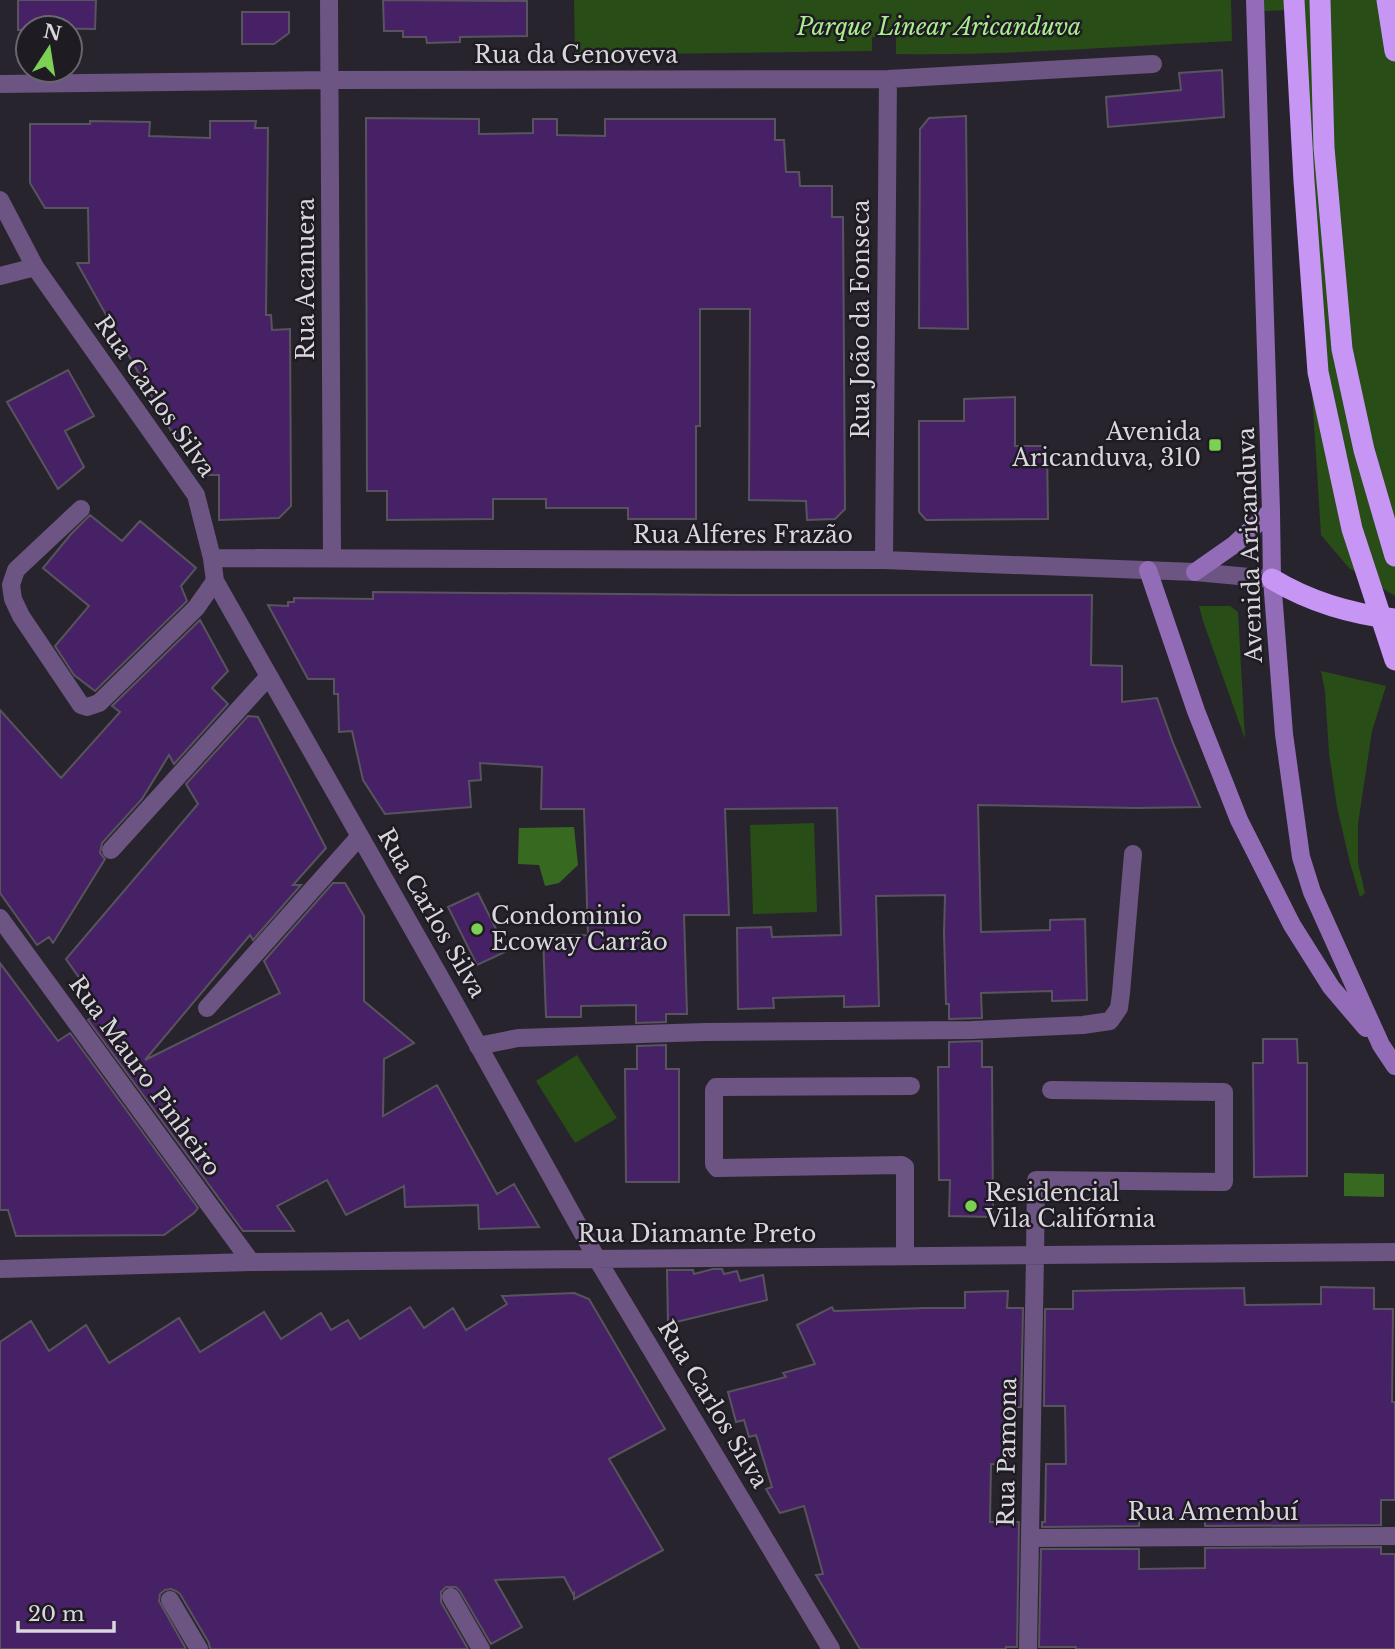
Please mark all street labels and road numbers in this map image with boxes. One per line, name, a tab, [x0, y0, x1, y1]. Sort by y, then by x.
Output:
street label: Rua da Genoveva	[474, 41, 678, 69]
street label: Rua Acanuera	[292, 198, 320, 360]
street label: Rua João da Fonseca	[847, 199, 875, 439]
street label: Rua Carlos Silva	[89, 310, 221, 482]
street label: Avenida Aricanduva	[1232, 427, 1268, 664]
street label: Rua Alferes Frazão	[633, 521, 853, 549]
street label: Rua Carlos Silva	[372, 823, 492, 1003]
street label: Rua Mauro Pinheiro	[63, 971, 227, 1181]
street label: Rua Diamante Preto	[578, 1220, 816, 1248]
street label: Rua Carlos Silva	[652, 1315, 774, 1493]
street label: Rua Pamona	[992, 1377, 1022, 1527]
street label: Rua Amembuí	[1128, 1498, 1298, 1526]

